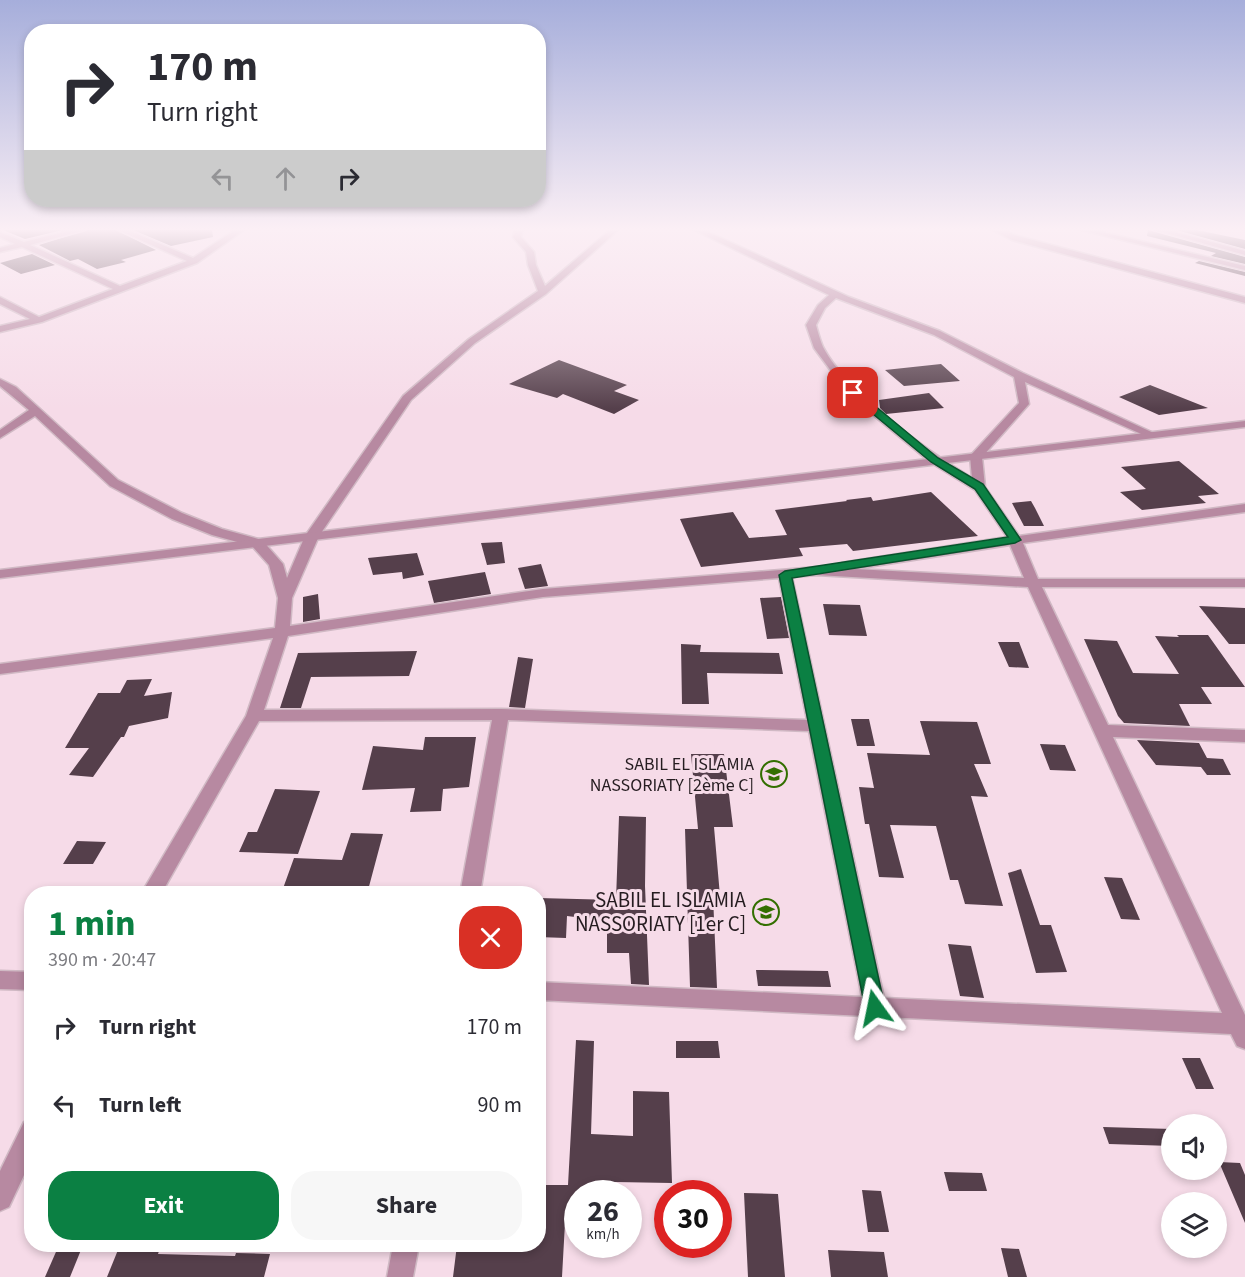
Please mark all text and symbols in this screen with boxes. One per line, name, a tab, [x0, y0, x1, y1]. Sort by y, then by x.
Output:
text: 170 m	[147, 37, 258, 97]
icon: right	[48, 48, 126, 126]
text: Turn right	[147, 93, 258, 132]
icon: left	[206, 162, 239, 195]
icon: ahead	[269, 162, 302, 195]
icon: right	[332, 162, 365, 195]
pin	[827, 367, 878, 418]
icon: arrive	[836, 376, 869, 409]
place label: SABIL EL ISLAMIA NASSORIATY [2ème C]	[590, 752, 754, 798]
school or university icon: SABIL EL ISLAMIA NASSORIATY [2ème C]	[759, 759, 789, 789]
place label: SABIL EL ISLAMIA NASSORIATY [1er C]	[575, 885, 747, 939]
school or university icon: SABIL EL ISLAMIA NASSORIATY [1er C]	[751, 897, 781, 927]
text: 1 min	[48, 898, 136, 949]
button: close	[459, 906, 522, 969]
text: 390 m · 20:47	[48, 946, 156, 974]
position arrow	[843, 976, 907, 1040]
icon: right	[48, 1011, 81, 1044]
text: Turn right	[99, 1011, 196, 1043]
text: 170 m	[467, 1011, 522, 1043]
icon: left	[48, 1089, 81, 1122]
text: Turn left	[99, 1089, 181, 1121]
text: 90 m	[477, 1089, 522, 1121]
map controls	[1161, 1114, 1227, 1258]
button: sound	[1161, 1114, 1227, 1180]
button: Exit	[48, 1171, 279, 1240]
button: Share	[291, 1171, 522, 1240]
speed limit sign: 30	[654, 1180, 732, 1258]
text: 26	[587, 1190, 619, 1233]
button: layers	[1161, 1192, 1227, 1258]
text: km/h	[586, 1224, 620, 1245]

